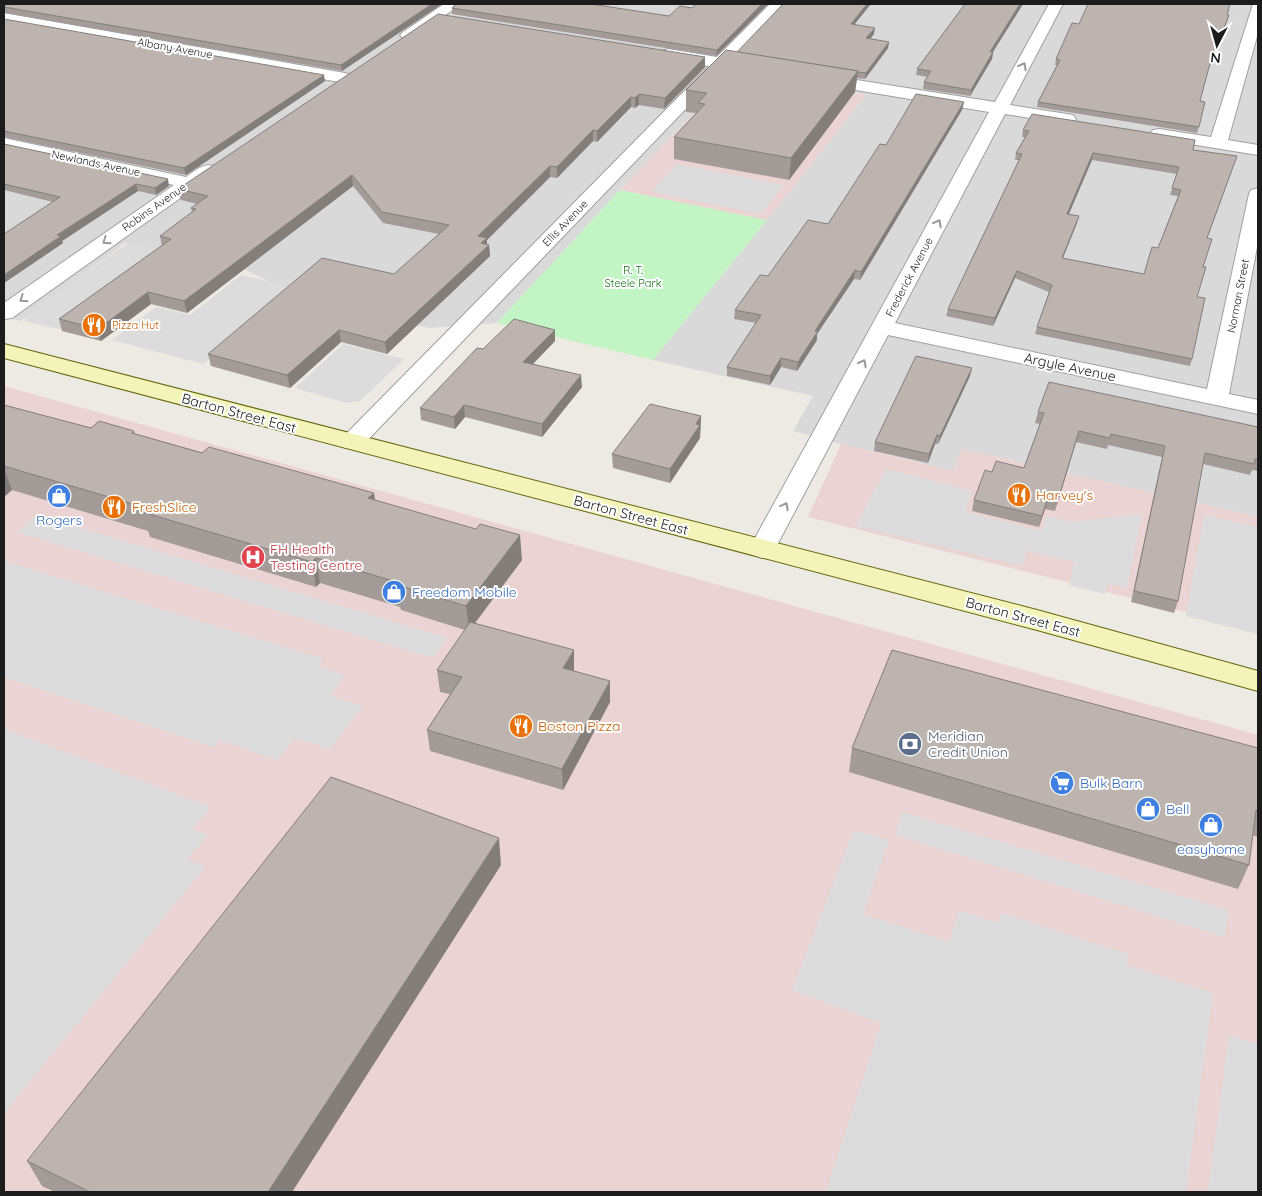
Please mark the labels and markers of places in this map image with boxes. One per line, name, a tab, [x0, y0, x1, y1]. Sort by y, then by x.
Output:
restaurant icon: Pizza Hut	[81, 312, 107, 338]
place label: Pizza Hut	[112, 318, 159, 332]
restaurant icon: Harvey's	[1006, 482, 1032, 508]
shop icon: Rogers	[46, 483, 72, 509]
place label: Harvey's	[1036, 486, 1093, 504]
restaurant icon: FreshSlice	[101, 494, 127, 520]
place label: FreshSlice	[132, 498, 197, 516]
place label: Rogers	[36, 511, 82, 529]
place label: FH Health Testing Centre	[270, 540, 363, 574]
hospital icon: FH Health Testing Centre	[240, 544, 266, 570]
shop icon: Freedom Mobile	[381, 579, 407, 605]
place label: Freedom Mobile	[412, 583, 517, 601]
restaurant icon: Boston Pizza	[508, 713, 534, 739]
place label: Boston Pizza	[538, 717, 620, 735]
place label: Meridian Credit Union	[928, 727, 1008, 761]
bank icon: Meridian Credit Union	[897, 731, 923, 757]
supermarket icon: Bulk Barn	[1049, 770, 1075, 796]
place label: Bulk Barn	[1080, 774, 1143, 792]
shop icon: Bell	[1135, 796, 1161, 822]
place label: Bell	[1166, 800, 1189, 818]
shop icon: easyhome	[1198, 812, 1224, 838]
place label: easyhome	[1177, 840, 1245, 858]

